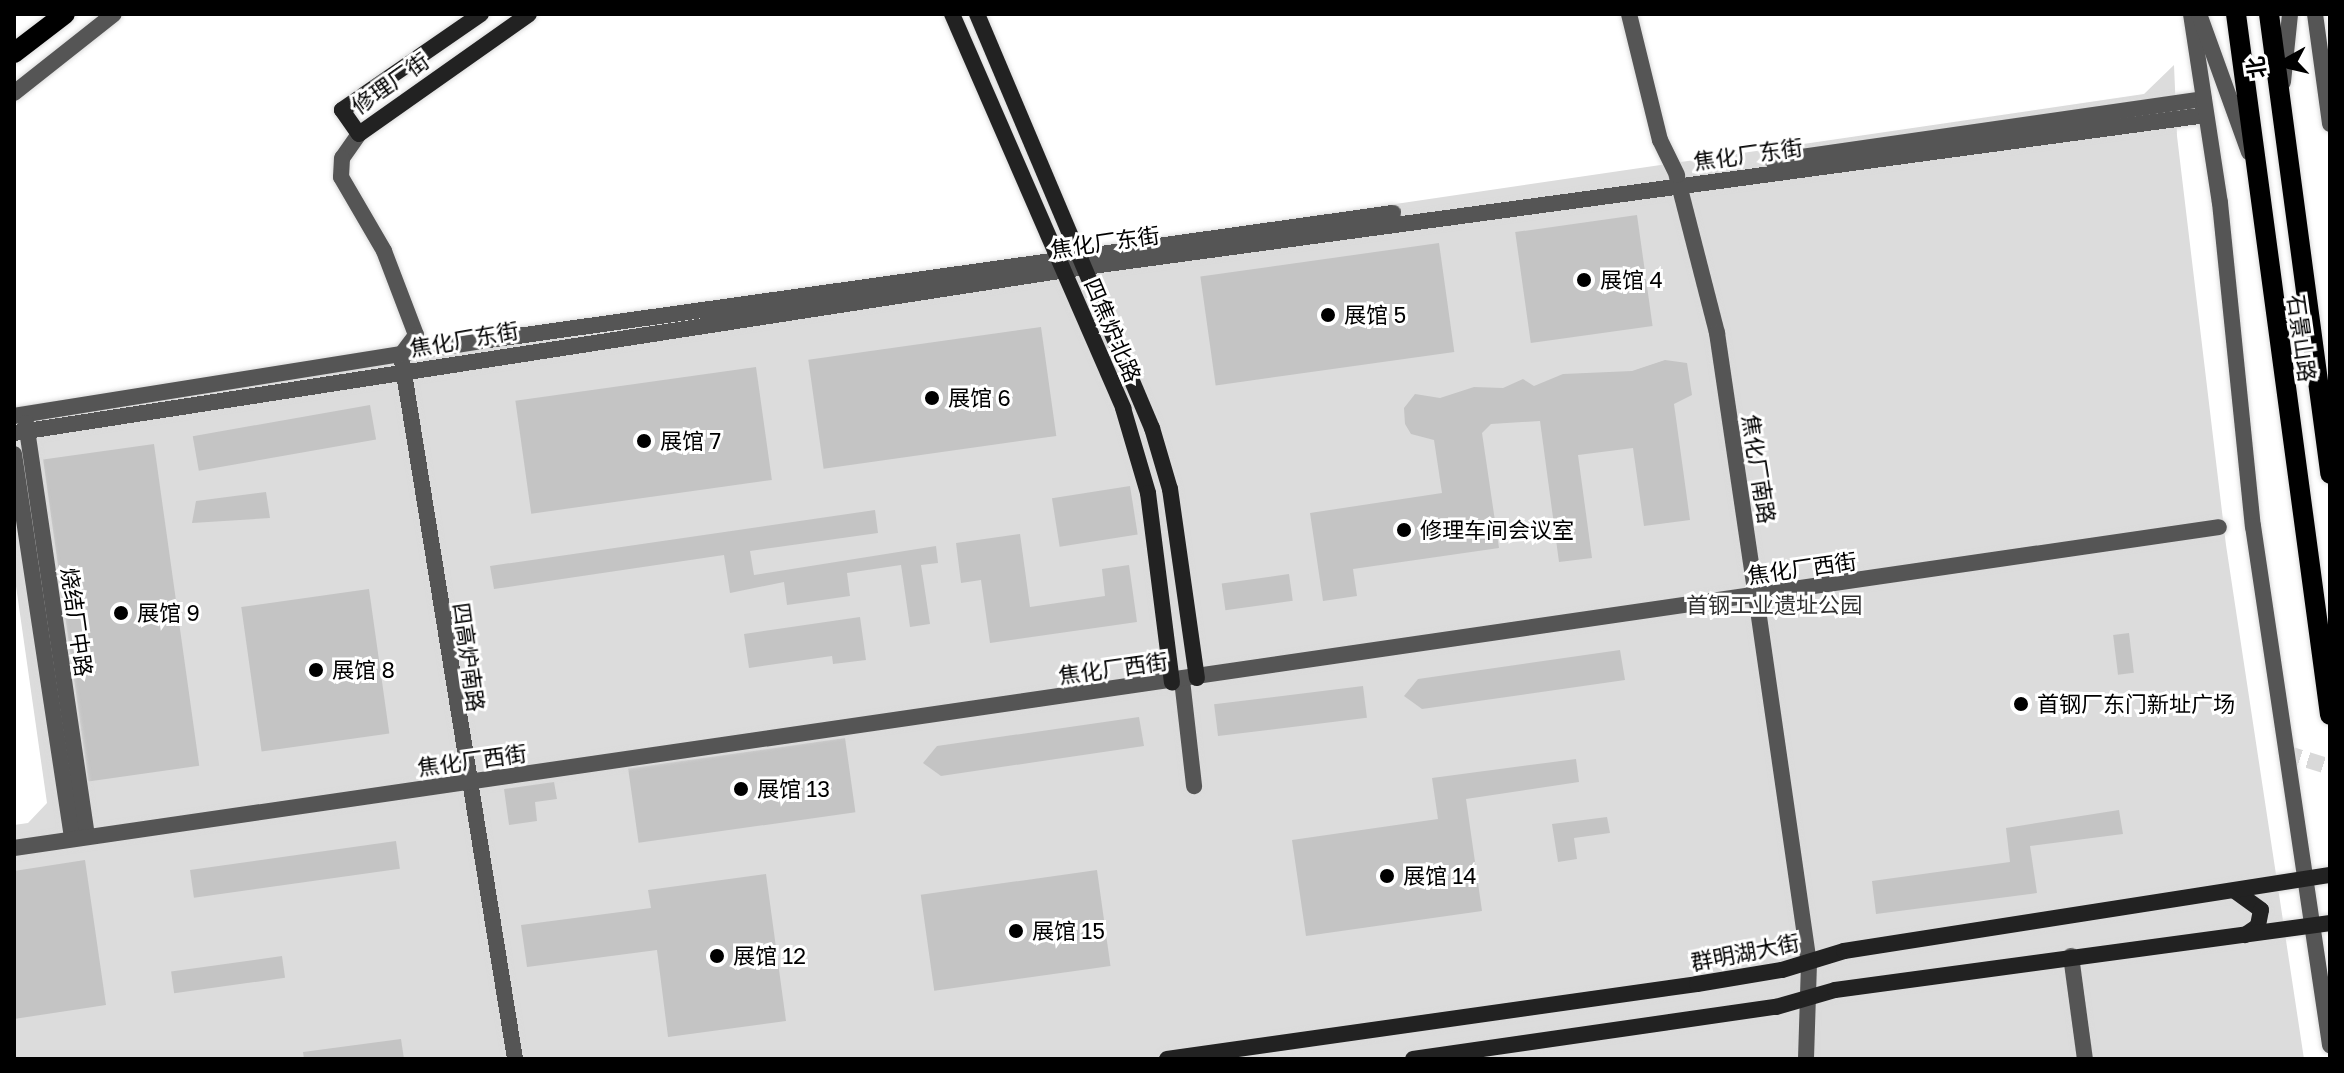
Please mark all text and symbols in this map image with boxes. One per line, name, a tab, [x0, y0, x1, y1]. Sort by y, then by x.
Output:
north arrow	[2240, 24, 2320, 104]
street label: 修理厂街	[346, 47, 434, 119]
text: 北	[2241, 55, 2271, 80]
street label: 焦化厂东街	[1692, 133, 1804, 175]
street label: 焦化厂东街	[1049, 221, 1161, 263]
place label: 展馆 4	[1600, 267, 1663, 293]
marker: 展馆 4	[1575, 271, 1593, 289]
street label: 四焦炉北路	[1079, 274, 1147, 386]
street label: 石景山路	[2283, 293, 2321, 383]
place label: 展馆 5	[1344, 302, 1406, 328]
marker: 展馆 5	[1319, 306, 1337, 324]
street label: 焦化厂东街	[408, 316, 520, 362]
place label: 展馆 6	[948, 385, 1011, 411]
marker: 展馆 6	[923, 389, 941, 407]
street label: 焦化厂南路	[1737, 413, 1781, 525]
place label: 展馆 7	[660, 428, 721, 454]
marker: 展馆 7	[635, 432, 653, 450]
place label: 修理车间会议室	[1420, 517, 1574, 543]
marker: 修理车间会议室	[1395, 521, 1413, 539]
street label: 焦化厂西街	[1746, 547, 1858, 589]
street label: 烧结厂中路	[56, 566, 98, 678]
park label: 首钢工业遗址公园	[1686, 592, 1862, 618]
place label: 展馆 9	[137, 600, 200, 626]
street label: 四高炉南路	[448, 601, 490, 713]
marker: 展馆 9	[112, 604, 130, 622]
street label: 焦化厂西街	[1057, 647, 1169, 689]
place label: 展馆 8	[332, 657, 395, 683]
marker: 展馆 8	[307, 661, 325, 679]
place label: 首钢厂东门新址广场	[2037, 691, 2235, 717]
marker: 首钢厂东门新址广场	[2012, 695, 2030, 713]
street label: 焦化厂西街	[416, 739, 528, 781]
place label: 展馆 13	[757, 776, 830, 802]
marker: 展馆 13	[732, 780, 750, 798]
place label: 展馆 14	[1403, 863, 1477, 889]
marker: 展馆 14	[1378, 867, 1396, 885]
place label: 展馆 15	[1032, 918, 1105, 944]
marker: 展馆 15	[1007, 922, 1025, 940]
street label: 群明湖大街	[1688, 929, 1802, 975]
place label: 展馆 12	[733, 943, 806, 969]
marker: 展馆 12	[708, 947, 726, 965]

